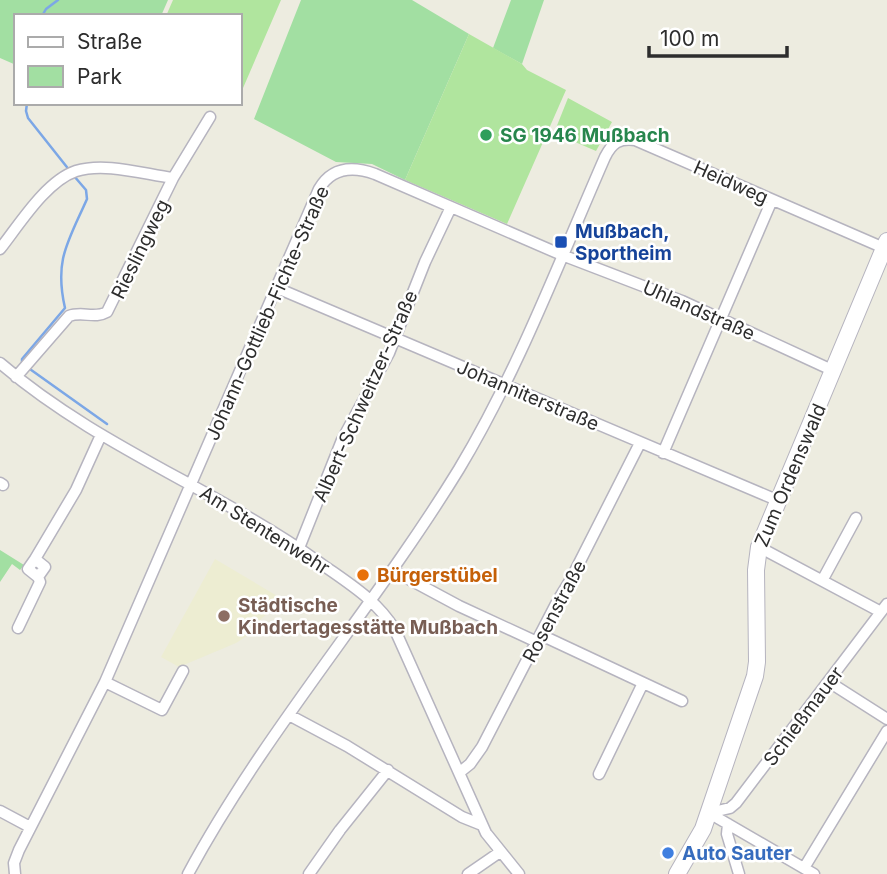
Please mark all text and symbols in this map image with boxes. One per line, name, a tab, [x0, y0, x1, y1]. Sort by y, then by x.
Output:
legend	[14, 14, 242, 105]
scale bar	[649, 14, 787, 58]
text: 100 m	[660, 26, 719, 51]
text: Straße	[77, 29, 142, 54]
text: Park	[77, 64, 122, 89]
place label: SG 1946 Mußbach	[500, 124, 670, 147]
marker: SG 1946 Mußbach	[478, 127, 494, 143]
street label: Heidweg	[690, 156, 772, 209]
street label: Johann-Gottlieb-Fichte-Straße	[201, 182, 334, 444]
street label: Rieslingweg	[106, 196, 174, 303]
place label: Mußbach, Sportheim	[575, 220, 672, 265]
marker: Mußbach, Sportheim	[553, 234, 569, 250]
street label: Uhlandstraße	[639, 275, 758, 345]
street label: Albert-Schweitzer-Straße	[308, 287, 423, 506]
street label: Johanniterstraße	[453, 355, 602, 436]
street label: Zum Ordenswald	[750, 400, 831, 550]
street label: Am Stentenwehr	[196, 481, 334, 580]
street label: Rosenstraße	[518, 556, 591, 666]
place label: Bürgerstübel	[377, 564, 498, 587]
marker: Bürgerstübel	[355, 567, 371, 583]
place label: Städtische Kindertagesstätte Mußbach	[238, 594, 498, 639]
marker: Städtische Kindertagesstätte Mußbach	[216, 608, 232, 624]
street label: Schießmauer	[759, 662, 848, 771]
place label: Auto Sauter	[682, 842, 792, 865]
marker: Auto Sauter	[660, 845, 676, 861]

